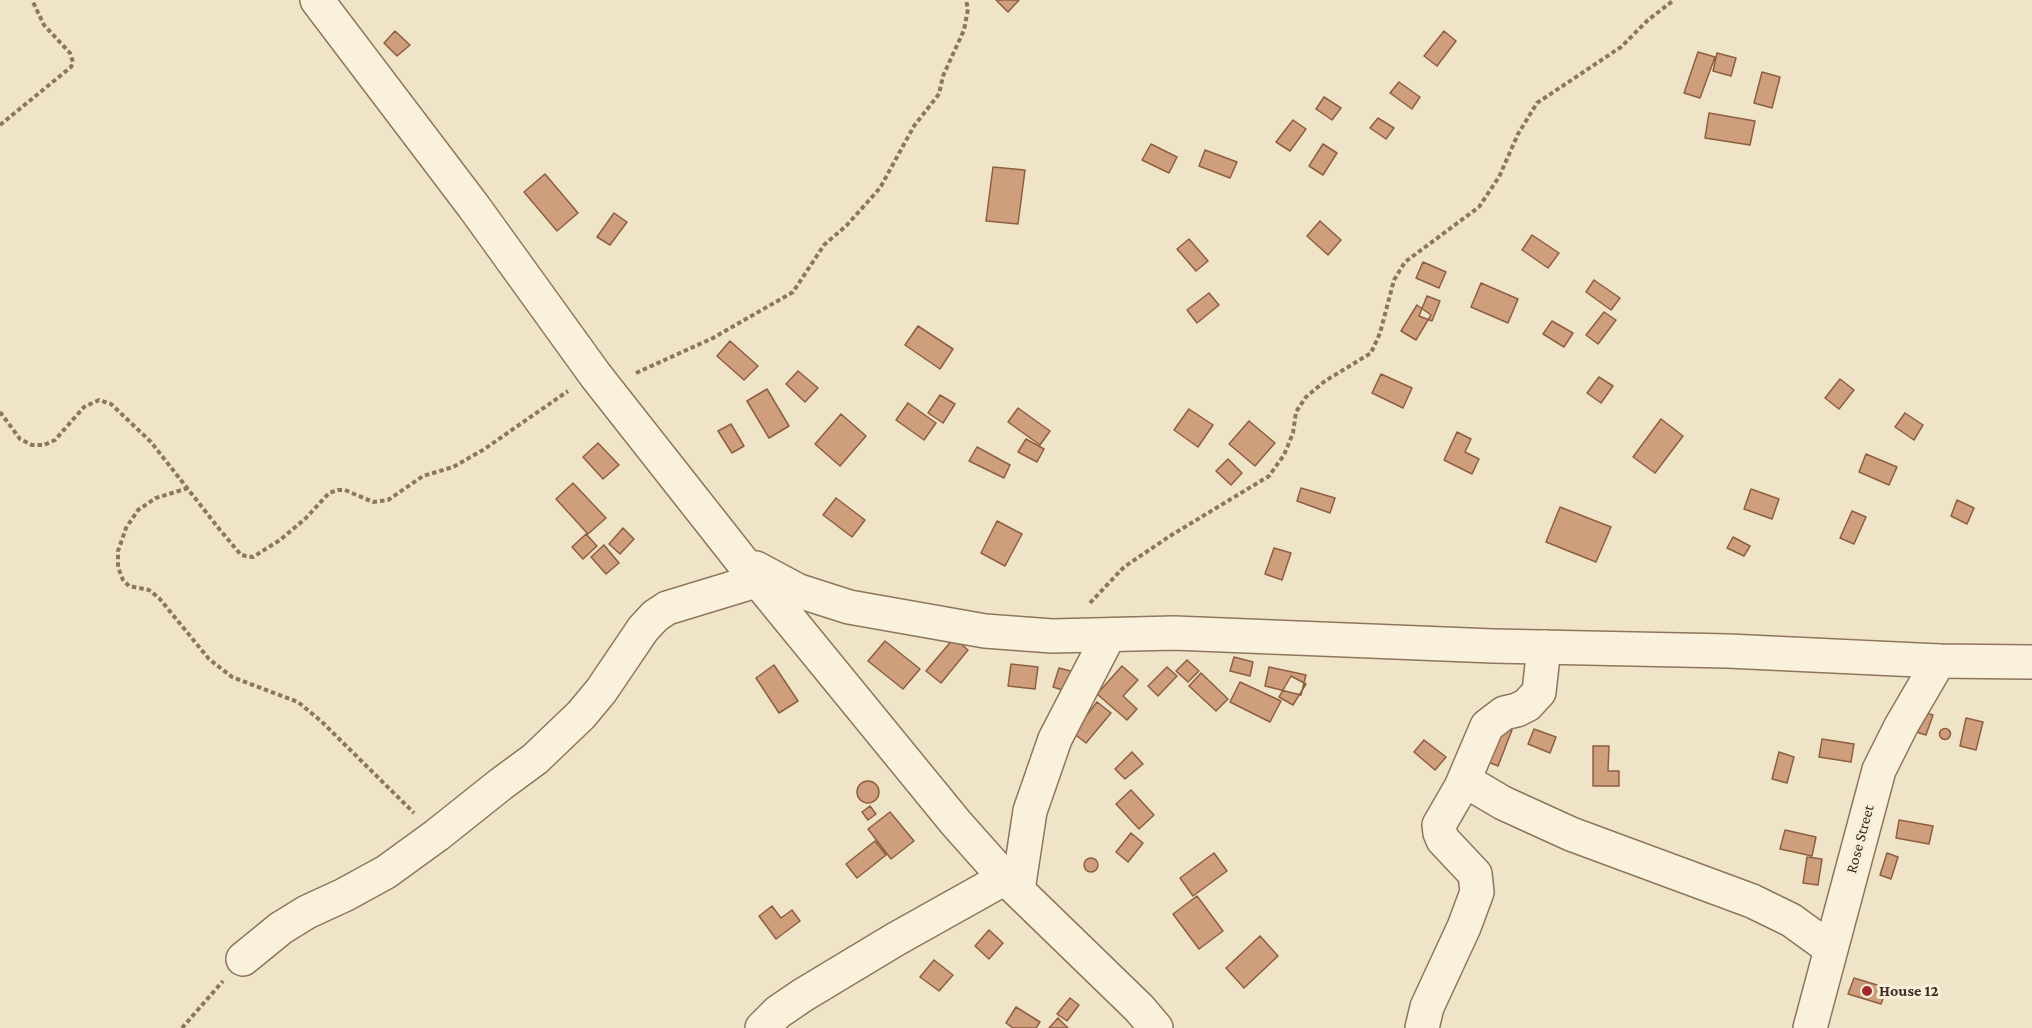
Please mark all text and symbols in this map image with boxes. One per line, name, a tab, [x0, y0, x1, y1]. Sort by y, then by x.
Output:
street label: Rose Street	[1842, 803, 1878, 875]
place label: House 12	[1879, 981, 1939, 1001]
marker: House 12	[1860, 984, 1874, 998]

